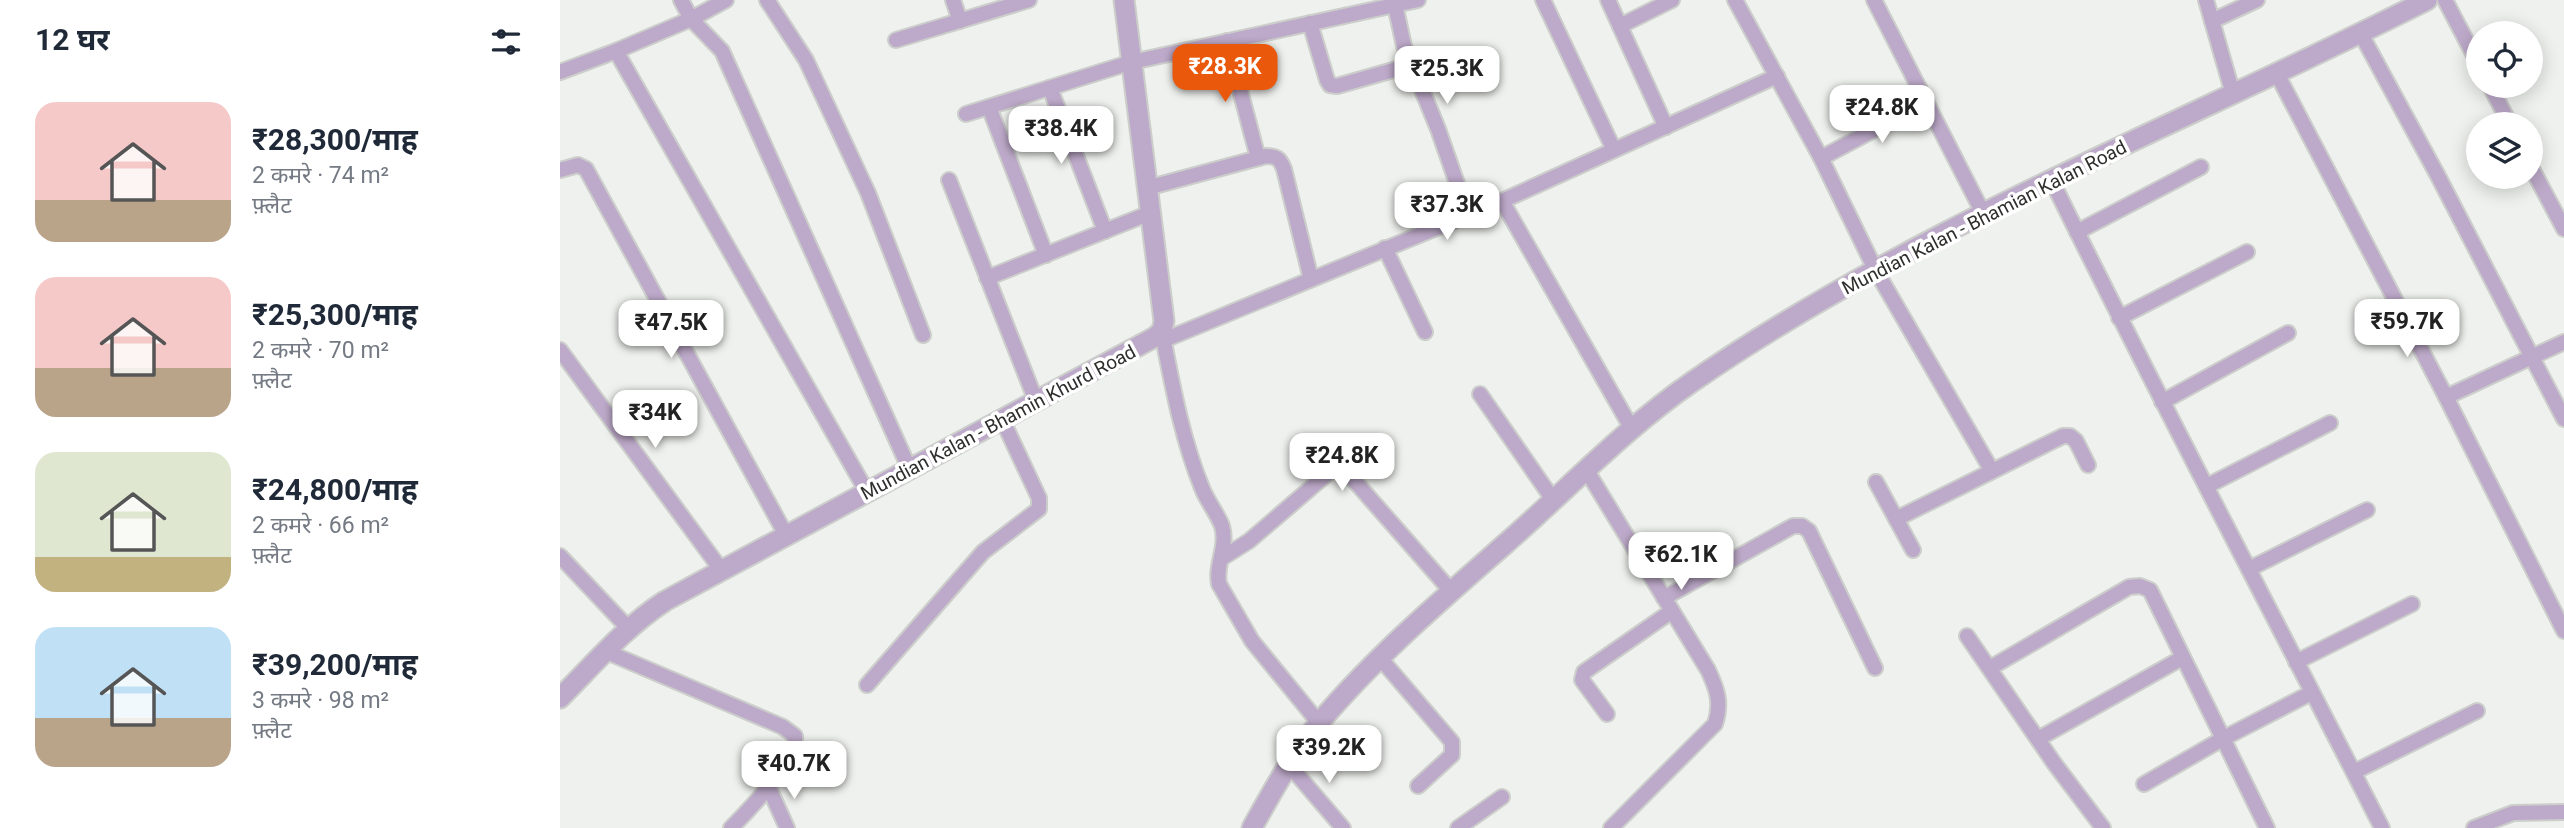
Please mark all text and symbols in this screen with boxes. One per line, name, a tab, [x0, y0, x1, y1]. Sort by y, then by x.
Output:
map controls	[2466, 21, 2543, 189]
button: locate	[2466, 21, 2543, 98]
text: 12 घर	[35, 22, 110, 57]
icon: filters	[487, 23, 525, 61]
pin: ₹28.3K	[1168, 44, 1282, 104]
pin: ₹25.3K	[1390, 46, 1504, 106]
text: ₹28.3K	[1189, 53, 1261, 80]
text: ₹25.3K	[1411, 55, 1483, 82]
pin: ₹24.8K	[1825, 86, 1939, 145]
text: ₹24.8K	[1846, 94, 1918, 121]
pin: ₹38.4K	[1004, 106, 1118, 166]
button: layers	[2466, 112, 2543, 189]
text: ₹38.4K	[1025, 115, 1097, 142]
text: ₹28,300/माह	[252, 122, 418, 157]
icon: home	[91, 130, 175, 214]
street label: Mundian Kalan - Bhamian Kalan Road	[1838, 135, 2130, 299]
text: 2 कमरे · 74 m²	[252, 162, 389, 189]
pin: ₹37.3K	[1390, 182, 1504, 242]
text: ₹37.3K	[1411, 191, 1483, 218]
text: फ़्लैट	[252, 192, 292, 219]
text: ₹25,300/माह	[252, 297, 418, 332]
pin: ₹47.5K	[614, 300, 728, 360]
pin: ₹59.7K	[2350, 300, 2464, 359]
icon: home	[91, 305, 175, 389]
text: ₹59.7K	[2371, 308, 2443, 335]
text: ₹47.5K	[635, 309, 707, 336]
text: 2 कमरे · 70 m²	[252, 337, 389, 364]
street label: Mundian Kalan - Bhamin Khurd Road	[857, 340, 1140, 505]
text: फ़्लैट	[252, 367, 292, 394]
pin: ₹34K	[614, 391, 696, 450]
text: ₹34K	[628, 399, 682, 426]
pin: ₹24.8K	[1285, 434, 1399, 493]
text: ₹24.8K	[1306, 442, 1378, 469]
text: ₹24,800/माह	[252, 472, 418, 507]
icon: home	[91, 480, 175, 564]
text: 2 कमरे · 66 m²	[252, 512, 389, 539]
pin: ₹62.1K	[1624, 532, 1738, 592]
text: ₹62.1K	[1645, 541, 1717, 568]
text: फ़्लैट	[252, 542, 292, 569]
text: ₹39,200/माह	[252, 647, 418, 682]
icon: home	[91, 655, 175, 739]
text: 3 कमरे · 98 m²	[252, 687, 389, 714]
text: फ़्लैट	[252, 717, 292, 744]
pin: ₹39.2K	[1272, 726, 1386, 785]
text: ₹39.2K	[1293, 734, 1365, 761]
pin: ₹40.7K	[737, 742, 851, 801]
text: ₹40.7K	[758, 750, 830, 777]

